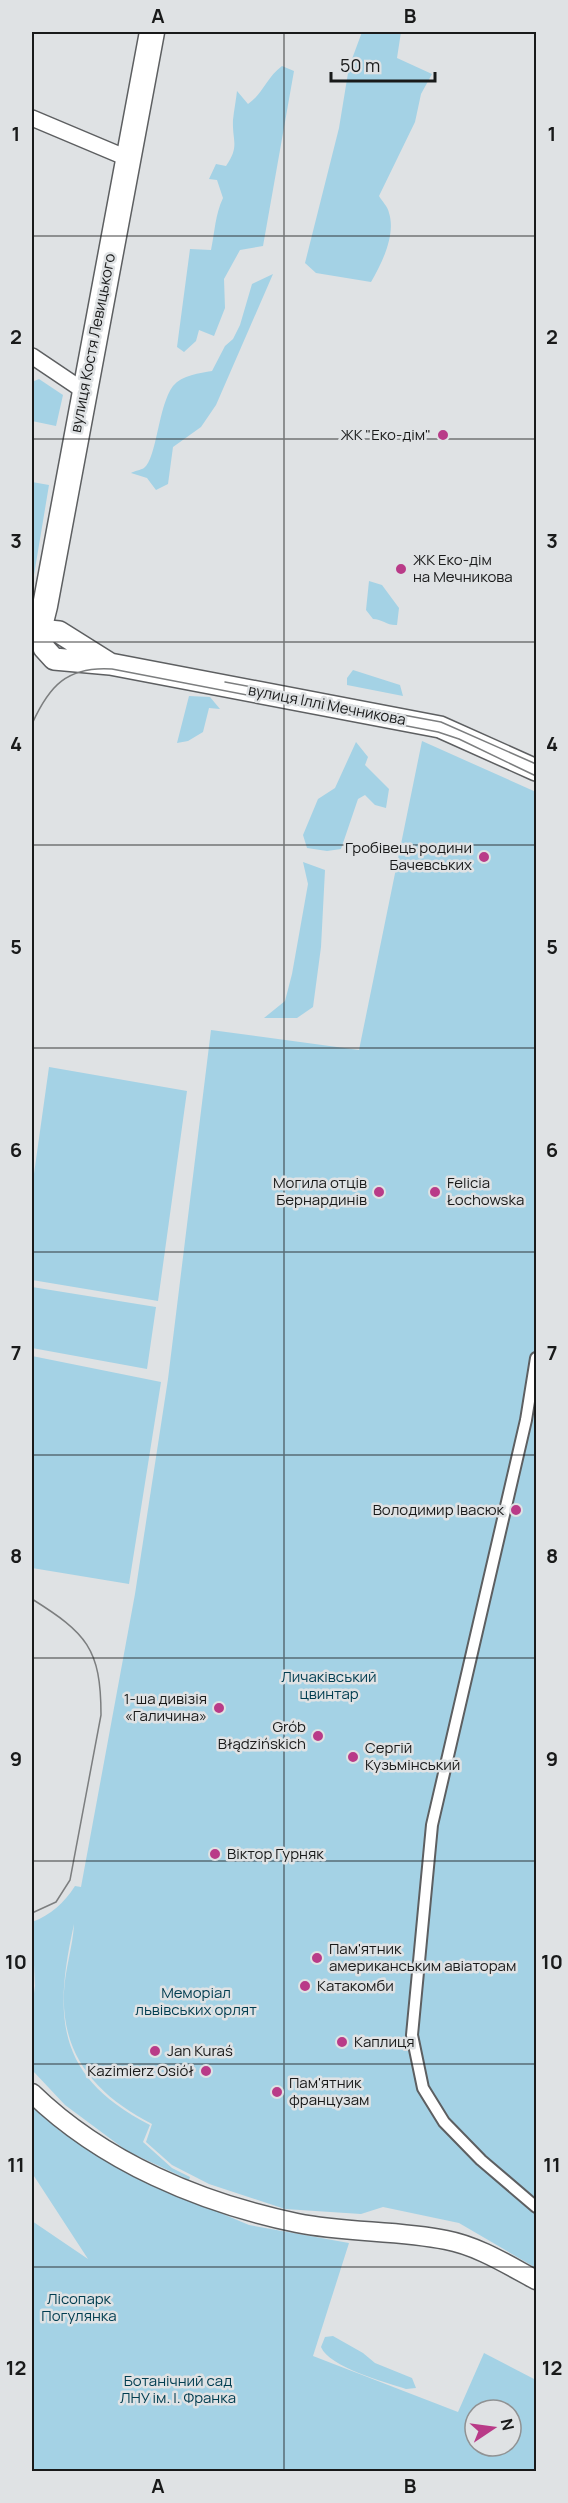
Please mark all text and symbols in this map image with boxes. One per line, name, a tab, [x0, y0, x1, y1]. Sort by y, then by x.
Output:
text: A	[151, 2, 165, 29]
text: B	[404, 2, 417, 29]
scale bar	[331, 45, 434, 83]
text: 50 m	[340, 53, 380, 77]
text: 1	[12, 120, 20, 147]
text: 1	[548, 120, 556, 147]
street label: вулиця Костя Левицького	[65, 251, 120, 434]
text: 2	[10, 323, 22, 350]
text: 2	[546, 323, 558, 350]
place label: ЖК "Еко-дім"	[340, 424, 431, 445]
marker: ЖК "Еко-дім"	[436, 428, 450, 442]
text: 3	[10, 527, 22, 554]
text: 3	[546, 527, 558, 554]
place label: ЖК Еко-дім на Мечникова	[413, 549, 513, 587]
marker: ЖК Еко-дім на Мечникова	[394, 562, 408, 576]
street label: вулиця Іллі Мечникова	[247, 679, 408, 730]
text: 4	[10, 730, 22, 757]
text: 4	[546, 730, 558, 757]
place label: Гробівець родини Бачевських	[345, 837, 472, 875]
marker: Гробівець родини Бачевських	[477, 850, 491, 864]
text: 5	[10, 933, 22, 960]
text: 5	[546, 933, 558, 960]
text: 6	[10, 1136, 22, 1163]
text: 6	[546, 1136, 558, 1163]
place label: Могила отців Бернардинів	[273, 1172, 367, 1210]
place label: Felicia Łochowska	[447, 1172, 524, 1210]
marker: Могила отців Бернардинів	[372, 1185, 386, 1199]
marker: Felicia Łochowska	[428, 1185, 442, 1199]
text: 7	[11, 1339, 21, 1366]
text: 7	[547, 1339, 557, 1366]
place label: Володимир Івасюк	[373, 1499, 505, 1520]
marker: Володимир Івасюк	[509, 1503, 523, 1517]
text: 8	[10, 1542, 22, 1569]
text: 8	[546, 1542, 558, 1569]
park label: Личаківський цвинтар	[281, 1666, 377, 1704]
place label: 1-ша дивізія «Галичина»	[124, 1688, 207, 1726]
marker: 1-ша дивізія «Галичина»	[212, 1701, 226, 1715]
place label: Grób Błądzińskich	[218, 1716, 306, 1754]
marker: Grób Błądzińskich	[311, 1729, 325, 1743]
place label: Сергій Кузьмінський	[365, 1737, 460, 1775]
text: 9	[10, 1745, 22, 1772]
text: 9	[546, 1745, 558, 1772]
marker: Сергій Кузьмінський	[346, 1750, 360, 1764]
place label: Віктор Гурняк	[227, 1843, 324, 1864]
marker: Віктор Гурняк	[208, 1847, 222, 1861]
place label: Пам'ятник американським авіаторам	[329, 1938, 516, 1976]
text: 10	[5, 1948, 27, 1975]
text: 10	[541, 1948, 563, 1975]
marker: Пам'ятник американським авіаторам	[310, 1951, 324, 1965]
place label: Катакомби	[317, 1975, 394, 1996]
marker: Катакомби	[298, 1979, 312, 1993]
park label: Меморіал львівських орлят	[135, 1982, 257, 2020]
place label: Каплиця	[354, 2031, 415, 2052]
marker: Каплиця	[335, 2035, 349, 2049]
place label: Jan Kuraś	[167, 2040, 233, 2061]
marker: Jan Kuraś	[148, 2044, 162, 2058]
place label: Kazimierz Osiół	[87, 2060, 194, 2081]
marker: Kazimierz Osiół	[199, 2064, 213, 2078]
place label: Пам'ятник французам	[289, 2072, 369, 2110]
marker: Пам'ятник французам	[270, 2085, 284, 2099]
text: 11	[7, 2151, 25, 2178]
text: 11	[543, 2151, 561, 2178]
park label: Лісопарк Погулянка	[41, 2288, 117, 2326]
text: 12	[6, 2354, 26, 2381]
text: 12	[542, 2354, 562, 2381]
park label: Ботанічний сад ЛНУ ім. І. Франка	[120, 2370, 236, 2408]
north arrow	[463, 2398, 523, 2458]
text: N	[496, 2417, 520, 2433]
text: A	[151, 2472, 165, 2499]
text: B	[404, 2472, 417, 2499]

